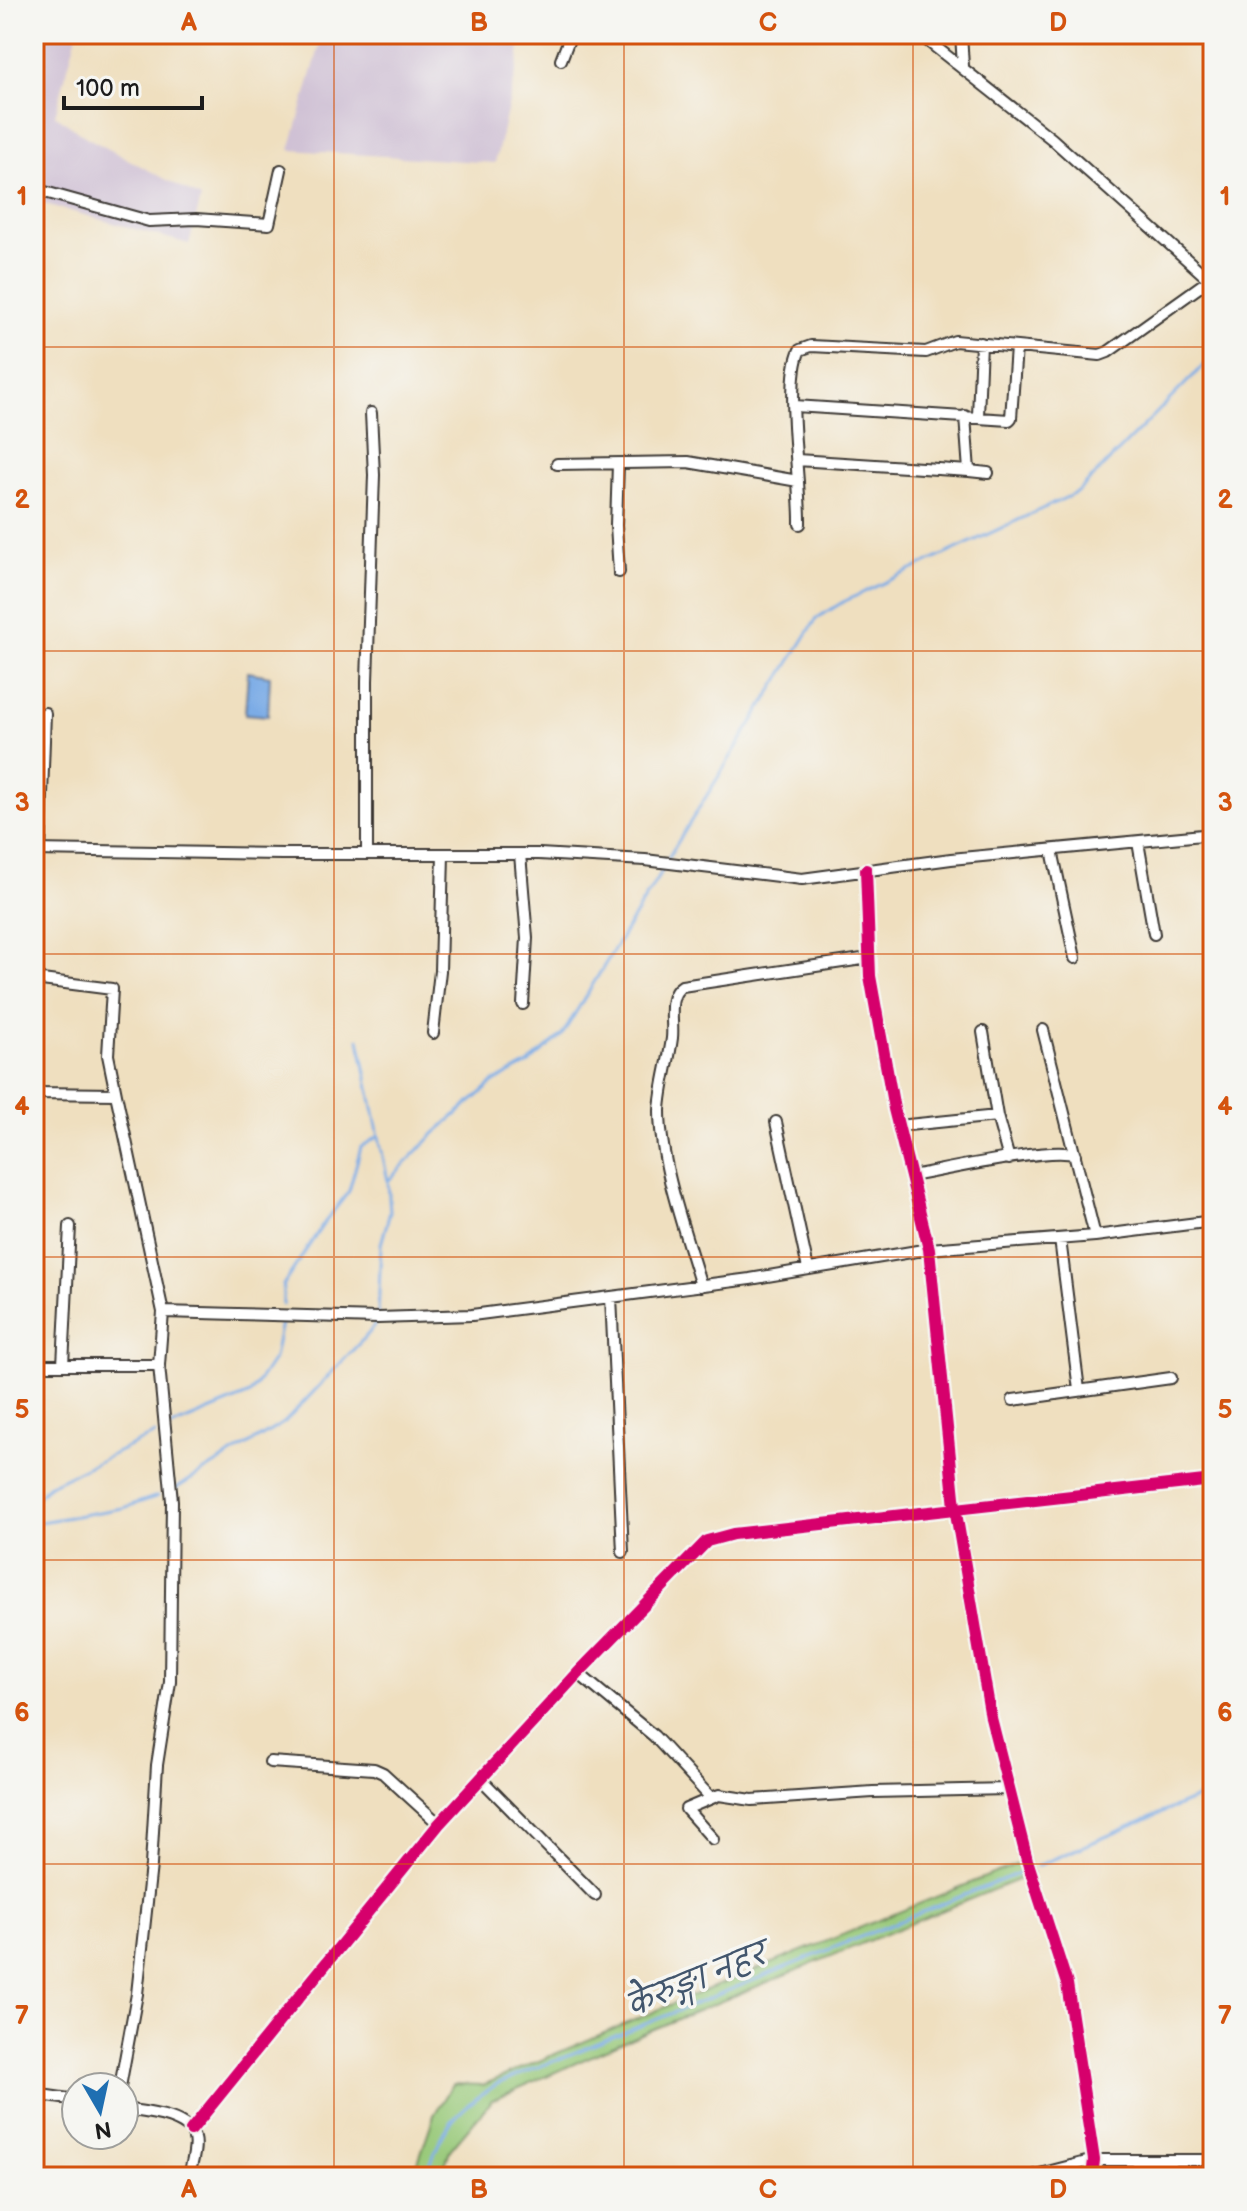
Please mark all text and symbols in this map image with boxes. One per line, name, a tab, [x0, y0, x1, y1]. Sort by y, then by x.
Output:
text: A	[180, 8, 197, 39]
text: B	[470, 8, 488, 39]
text: C	[759, 8, 777, 39]
text: D	[1049, 8, 1067, 39]
scale bar	[64, 60, 202, 110]
text: 100 m	[76, 74, 140, 103]
text: 1	[17, 182, 27, 213]
text: 1	[1220, 182, 1230, 213]
text: 2	[14, 485, 30, 516]
text: 2	[1217, 485, 1233, 516]
text: 3	[14, 788, 30, 819]
text: 3	[1217, 788, 1233, 819]
text: 4	[14, 1092, 30, 1123]
text: 4	[1217, 1092, 1233, 1123]
text: 5	[14, 1395, 30, 1426]
text: 5	[1217, 1395, 1233, 1426]
text: 6	[14, 1698, 30, 1729]
text: 6	[1217, 1698, 1233, 1729]
water label: केेरुङ्गा नहर	[619, 1926, 780, 2028]
text: 7	[15, 2001, 29, 2032]
text: 7	[1218, 2001, 1232, 2032]
north arrow	[60, 2071, 140, 2151]
text: N	[93, 2115, 113, 2144]
text: A	[180, 2175, 197, 2206]
text: B	[470, 2175, 488, 2206]
text: C	[759, 2175, 777, 2206]
text: D	[1049, 2175, 1067, 2206]

